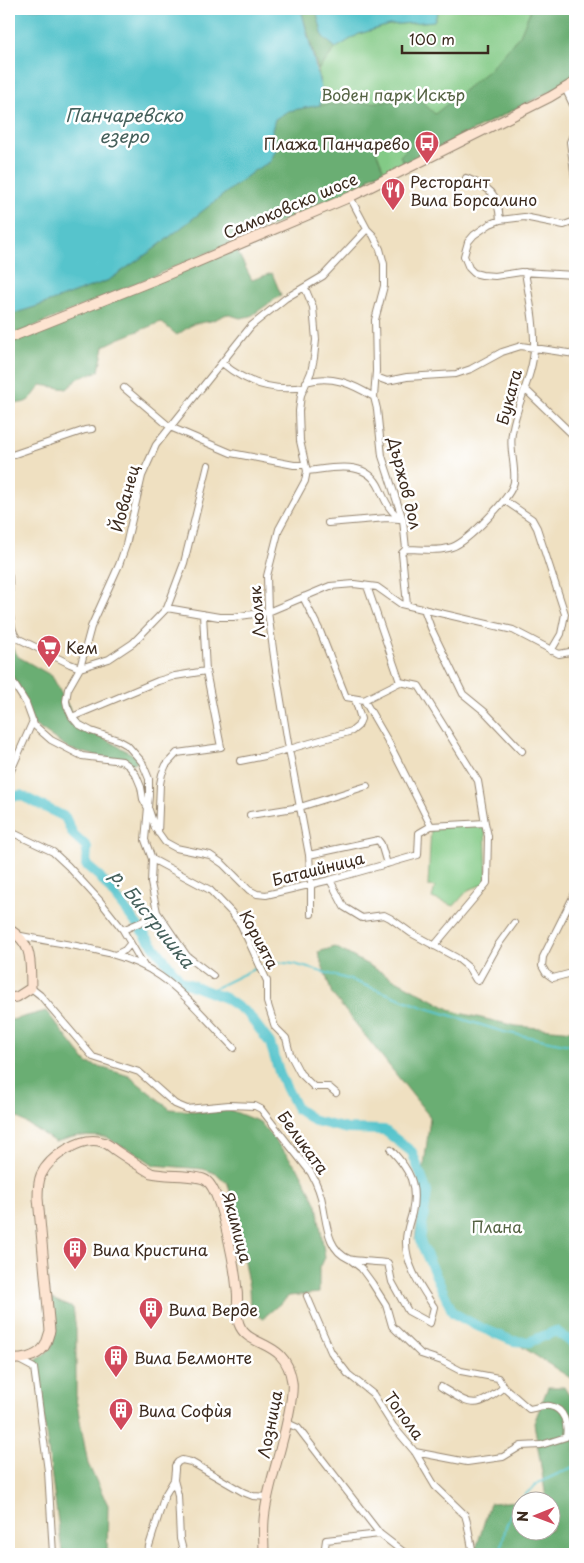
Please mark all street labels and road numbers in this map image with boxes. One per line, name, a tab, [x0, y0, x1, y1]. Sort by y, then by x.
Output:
street label: Самоковско шосе	[219, 166, 361, 244]
street label: Буката	[489, 366, 527, 428]
street label: Държов дол	[383, 434, 429, 532]
street label: Йованец	[104, 462, 144, 534]
street label: Люляк	[242, 584, 270, 639]
street label: Батаийница	[269, 845, 367, 891]
street label: Корията	[234, 905, 286, 973]
street label: Беликата	[273, 1105, 335, 1179]
street label: Якимица	[217, 1189, 259, 1265]
street label: Топола	[379, 1386, 431, 1444]
street label: Лозница	[251, 1388, 287, 1460]

